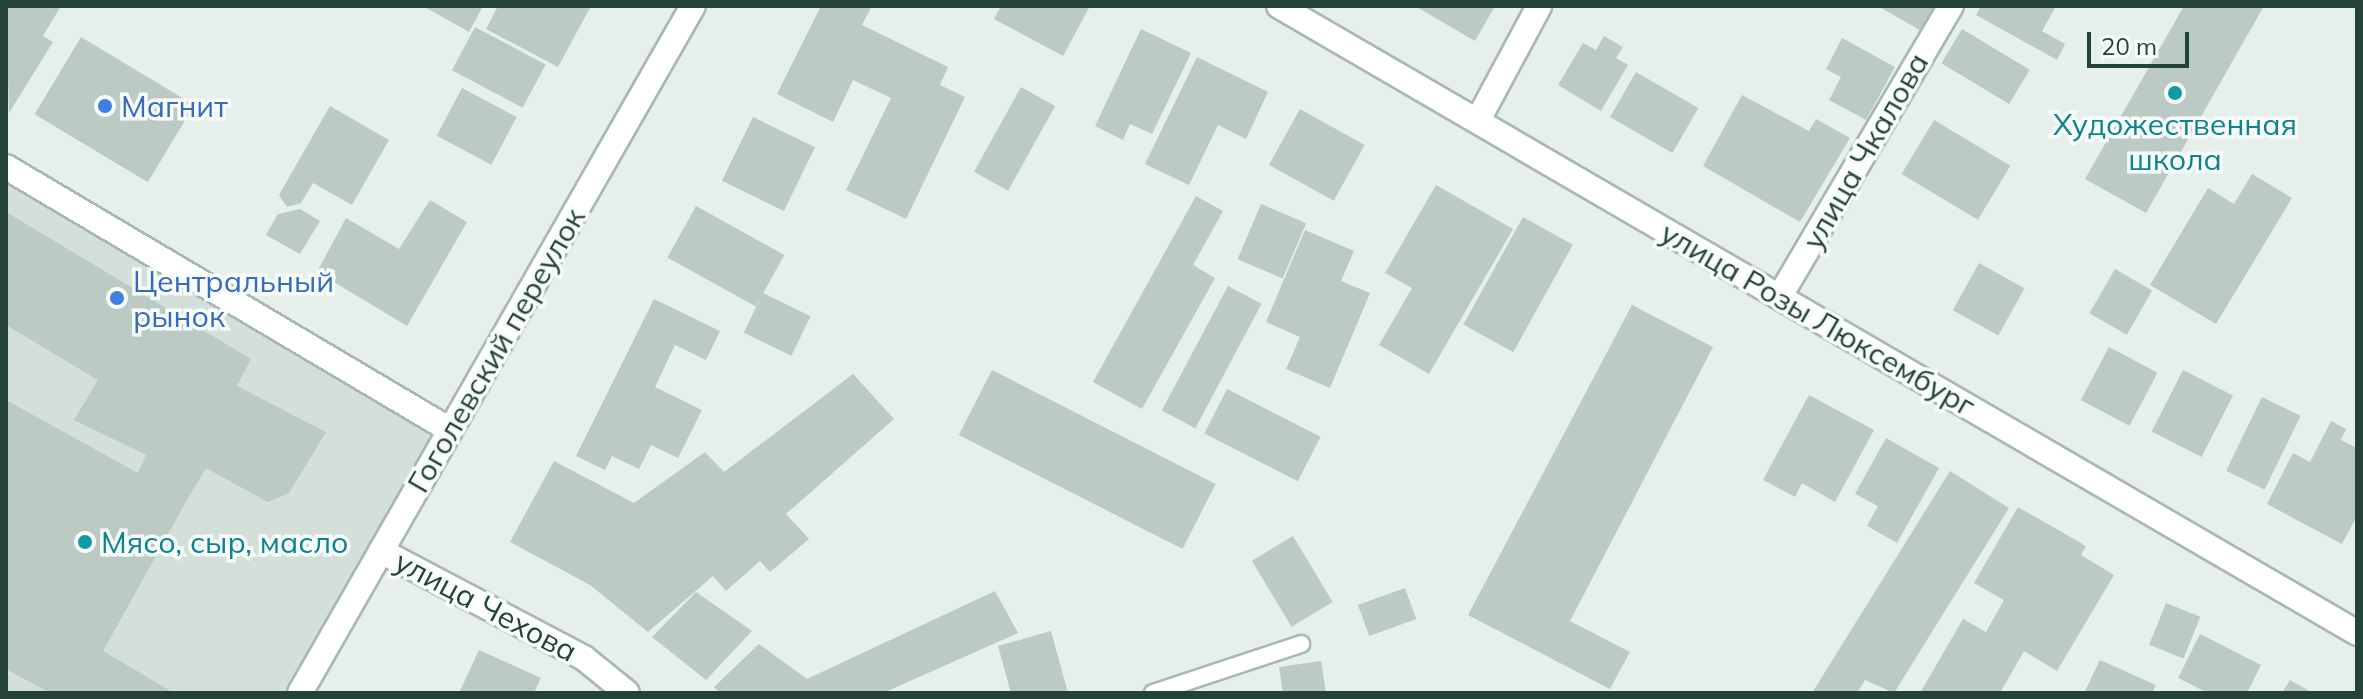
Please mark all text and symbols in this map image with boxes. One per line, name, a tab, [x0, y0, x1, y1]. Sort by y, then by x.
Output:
scale bar	[2091, 16, 2193, 66]
text: 20 m	[2101, 31, 2157, 61]
street label: улица Чкалова	[1794, 47, 1936, 255]
marker: Художественная школа	[2166, 84, 2184, 102]
place label: Магнит	[121, 88, 228, 124]
marker: Магнит	[96, 97, 114, 115]
place label: Художественная школа	[2053, 106, 2297, 176]
street label: Гоголевский переулок	[400, 201, 592, 499]
street label: улица Розы Люксембург	[1654, 214, 1982, 424]
place label: Центральный рынок	[133, 263, 334, 334]
marker: Центральный рынок	[108, 289, 126, 307]
place label: Мясо, сыр, масло	[101, 524, 349, 560]
marker: Мясо, сыр, масло	[76, 533, 94, 551]
street label: улица Чехова	[389, 543, 583, 669]

